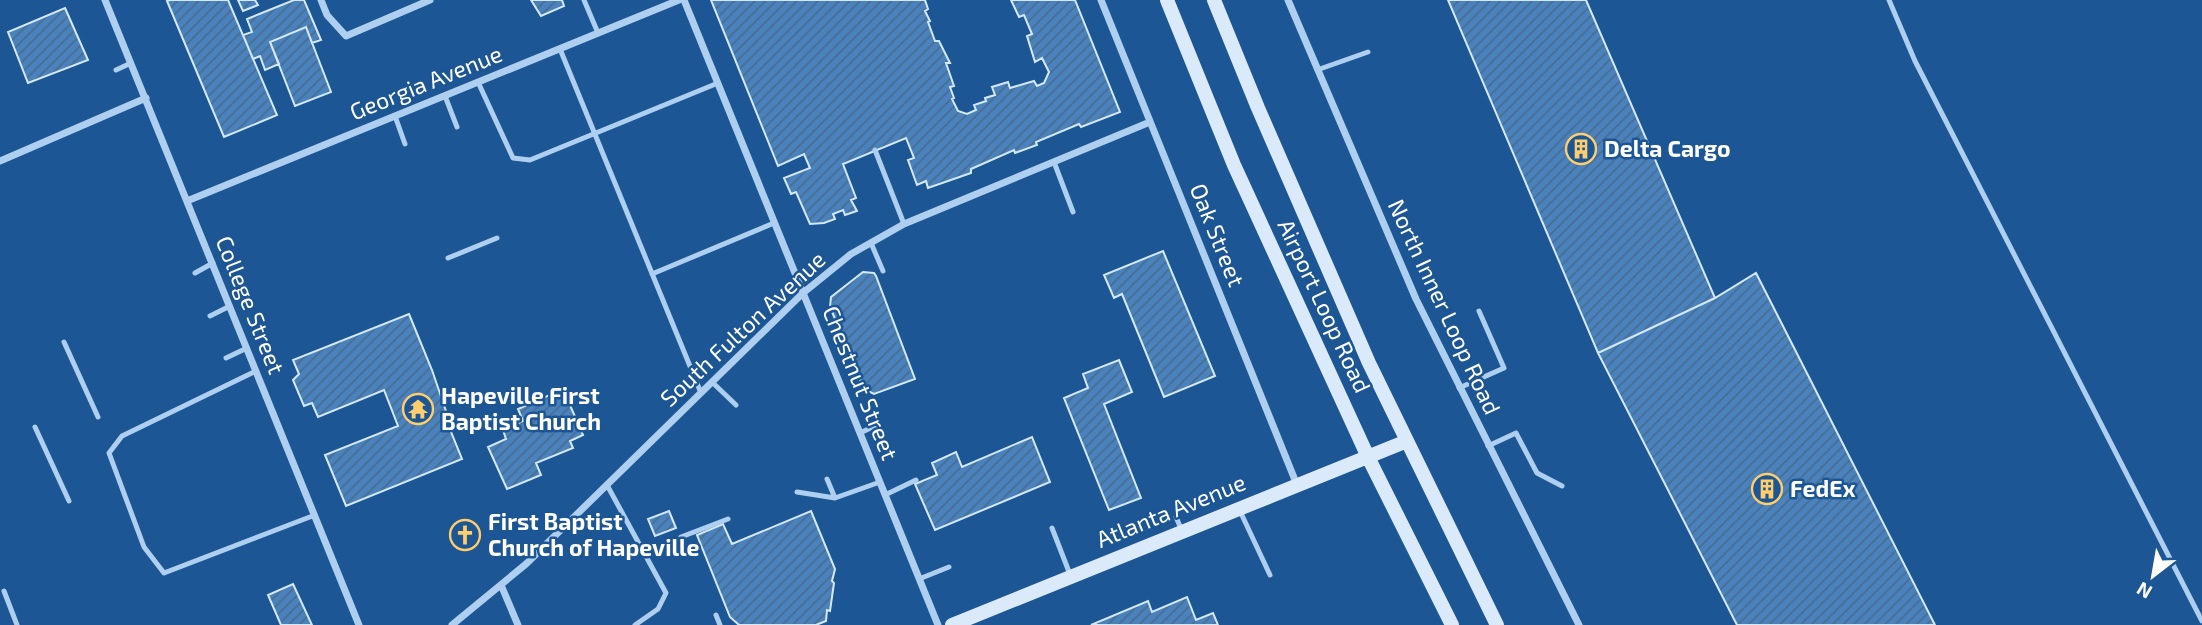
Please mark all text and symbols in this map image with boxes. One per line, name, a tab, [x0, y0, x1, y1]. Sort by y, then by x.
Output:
street label: Georgia Avenue	[345, 39, 506, 125]
building icon: Delta Cargo	[1564, 132, 1598, 166]
place label: Delta Cargo	[1604, 134, 1731, 162]
street label: Oak Street	[1185, 179, 1251, 290]
street label: North Inner Loop Road	[1383, 195, 1507, 419]
street label: Airport Loop Road	[1272, 214, 1377, 397]
street label: College Street	[211, 232, 291, 378]
street label: South Fulton Avenue	[654, 245, 830, 412]
street label: Chestnut Street	[817, 302, 905, 464]
place label: Hapeville First Baptist Church	[441, 381, 601, 435]
temple icon: Hapeville First Baptist Church	[401, 392, 435, 426]
street label: Atlanta Avenue	[1092, 467, 1249, 553]
building icon: FedEx	[1750, 472, 1784, 506]
place label: FedEx	[1790, 474, 1855, 502]
place label: First Baptist Church of Hapeville	[488, 507, 700, 561]
church icon: First Baptist Church of Hapeville	[448, 518, 482, 552]
north arrow	[2118, 541, 2188, 611]
text: N	[2132, 578, 2156, 604]

